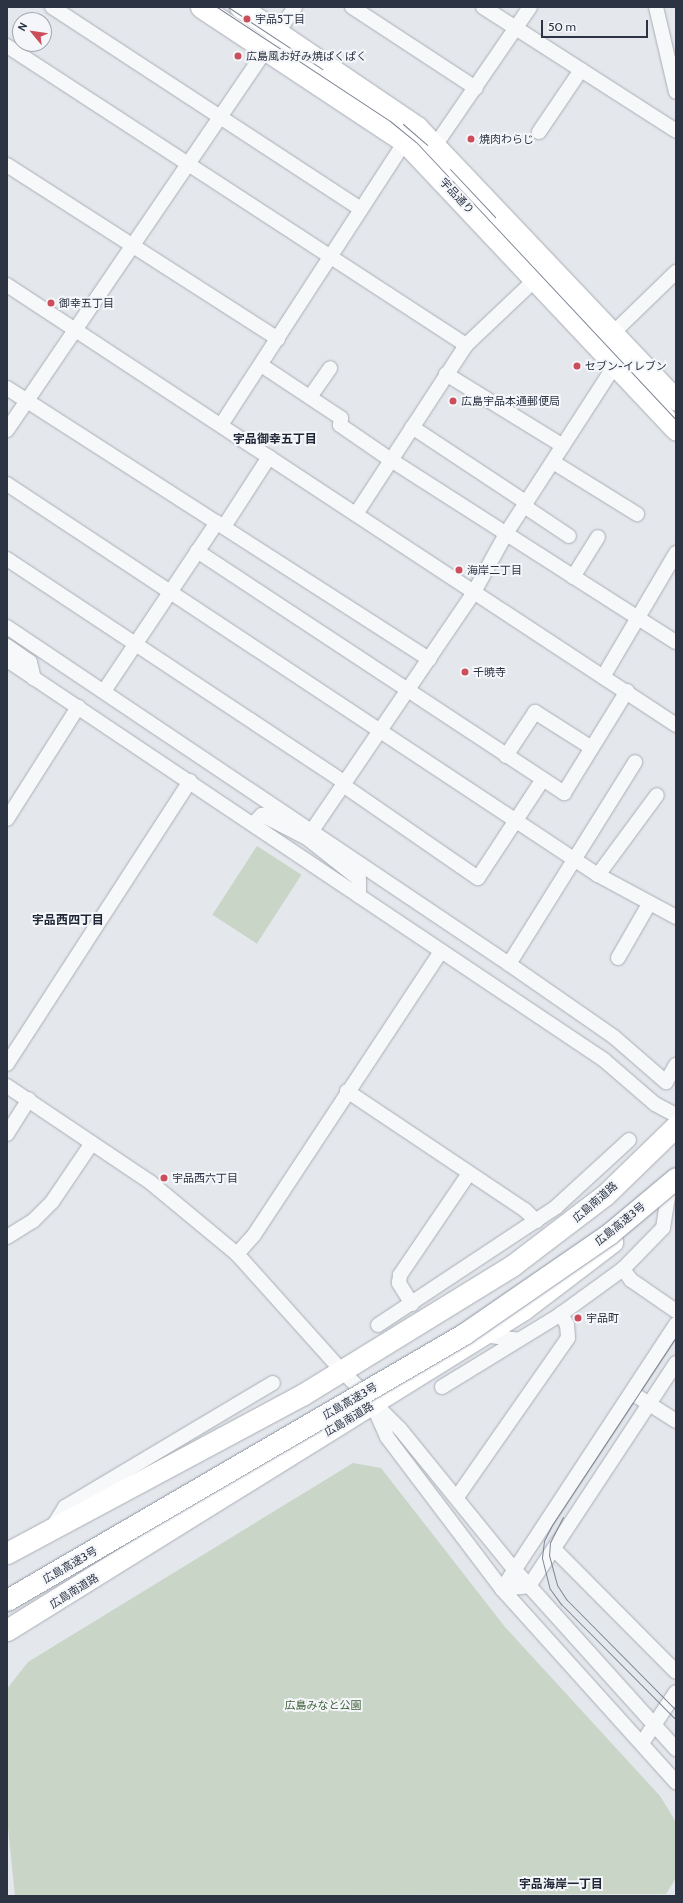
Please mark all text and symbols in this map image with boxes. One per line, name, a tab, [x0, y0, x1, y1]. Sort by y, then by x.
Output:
north arrow	[12, 12, 52, 52]
place label: 宇品5丁目	[255, 12, 305, 26]
scale bar	[543, 12, 650, 38]
marker: 宇品5丁目	[242, 14, 252, 24]
text: 50 m	[548, 19, 576, 34]
text: N	[14, 20, 30, 33]
place label: 広島風お好み焼ぱくぱく	[246, 49, 367, 63]
marker: 広島風お好み焼ぱくぱく	[233, 51, 243, 61]
place label: 焼肉わらじ	[479, 132, 534, 146]
marker: 焼肉わらじ	[466, 134, 476, 144]
street label: 宇品通り	[437, 175, 477, 217]
place label: 御幸五丁目	[59, 296, 114, 310]
marker: 御幸五丁目	[46, 298, 56, 308]
place label: セブン-イレブン	[585, 359, 667, 373]
marker: セブン-イレブン	[572, 361, 582, 371]
place label: 広島宇品本通郵便局	[461, 394, 560, 408]
marker: 広島宇品本通郵便局	[448, 396, 458, 406]
district label: 宇品御幸五丁目	[233, 432, 317, 446]
place label: 海岸二丁目	[467, 563, 522, 577]
marker: 海岸二丁目	[454, 565, 464, 575]
place label: 千暁寺	[473, 665, 506, 679]
marker: 千暁寺	[460, 667, 470, 677]
district label: 宇品西四丁目	[32, 913, 104, 927]
place label: 宇品西六丁目	[172, 1171, 238, 1185]
marker: 宇品西六丁目	[159, 1173, 169, 1183]
street label: 広島南道路	[570, 1179, 620, 1225]
street label: 広島高速3号	[592, 1200, 648, 1248]
place label: 宇品町	[586, 1311, 619, 1325]
marker: 宇品町	[573, 1313, 583, 1323]
street label: 広島高速3号	[320, 1380, 380, 1422]
street label: 広島南道路	[322, 1399, 376, 1439]
street label: 広島高速3号	[40, 1544, 100, 1586]
street label: 広島南道路	[47, 1571, 101, 1611]
park label: 広島みなと公園	[285, 1698, 361, 1712]
district label: 宇品海岸一丁目	[519, 1877, 603, 1891]

